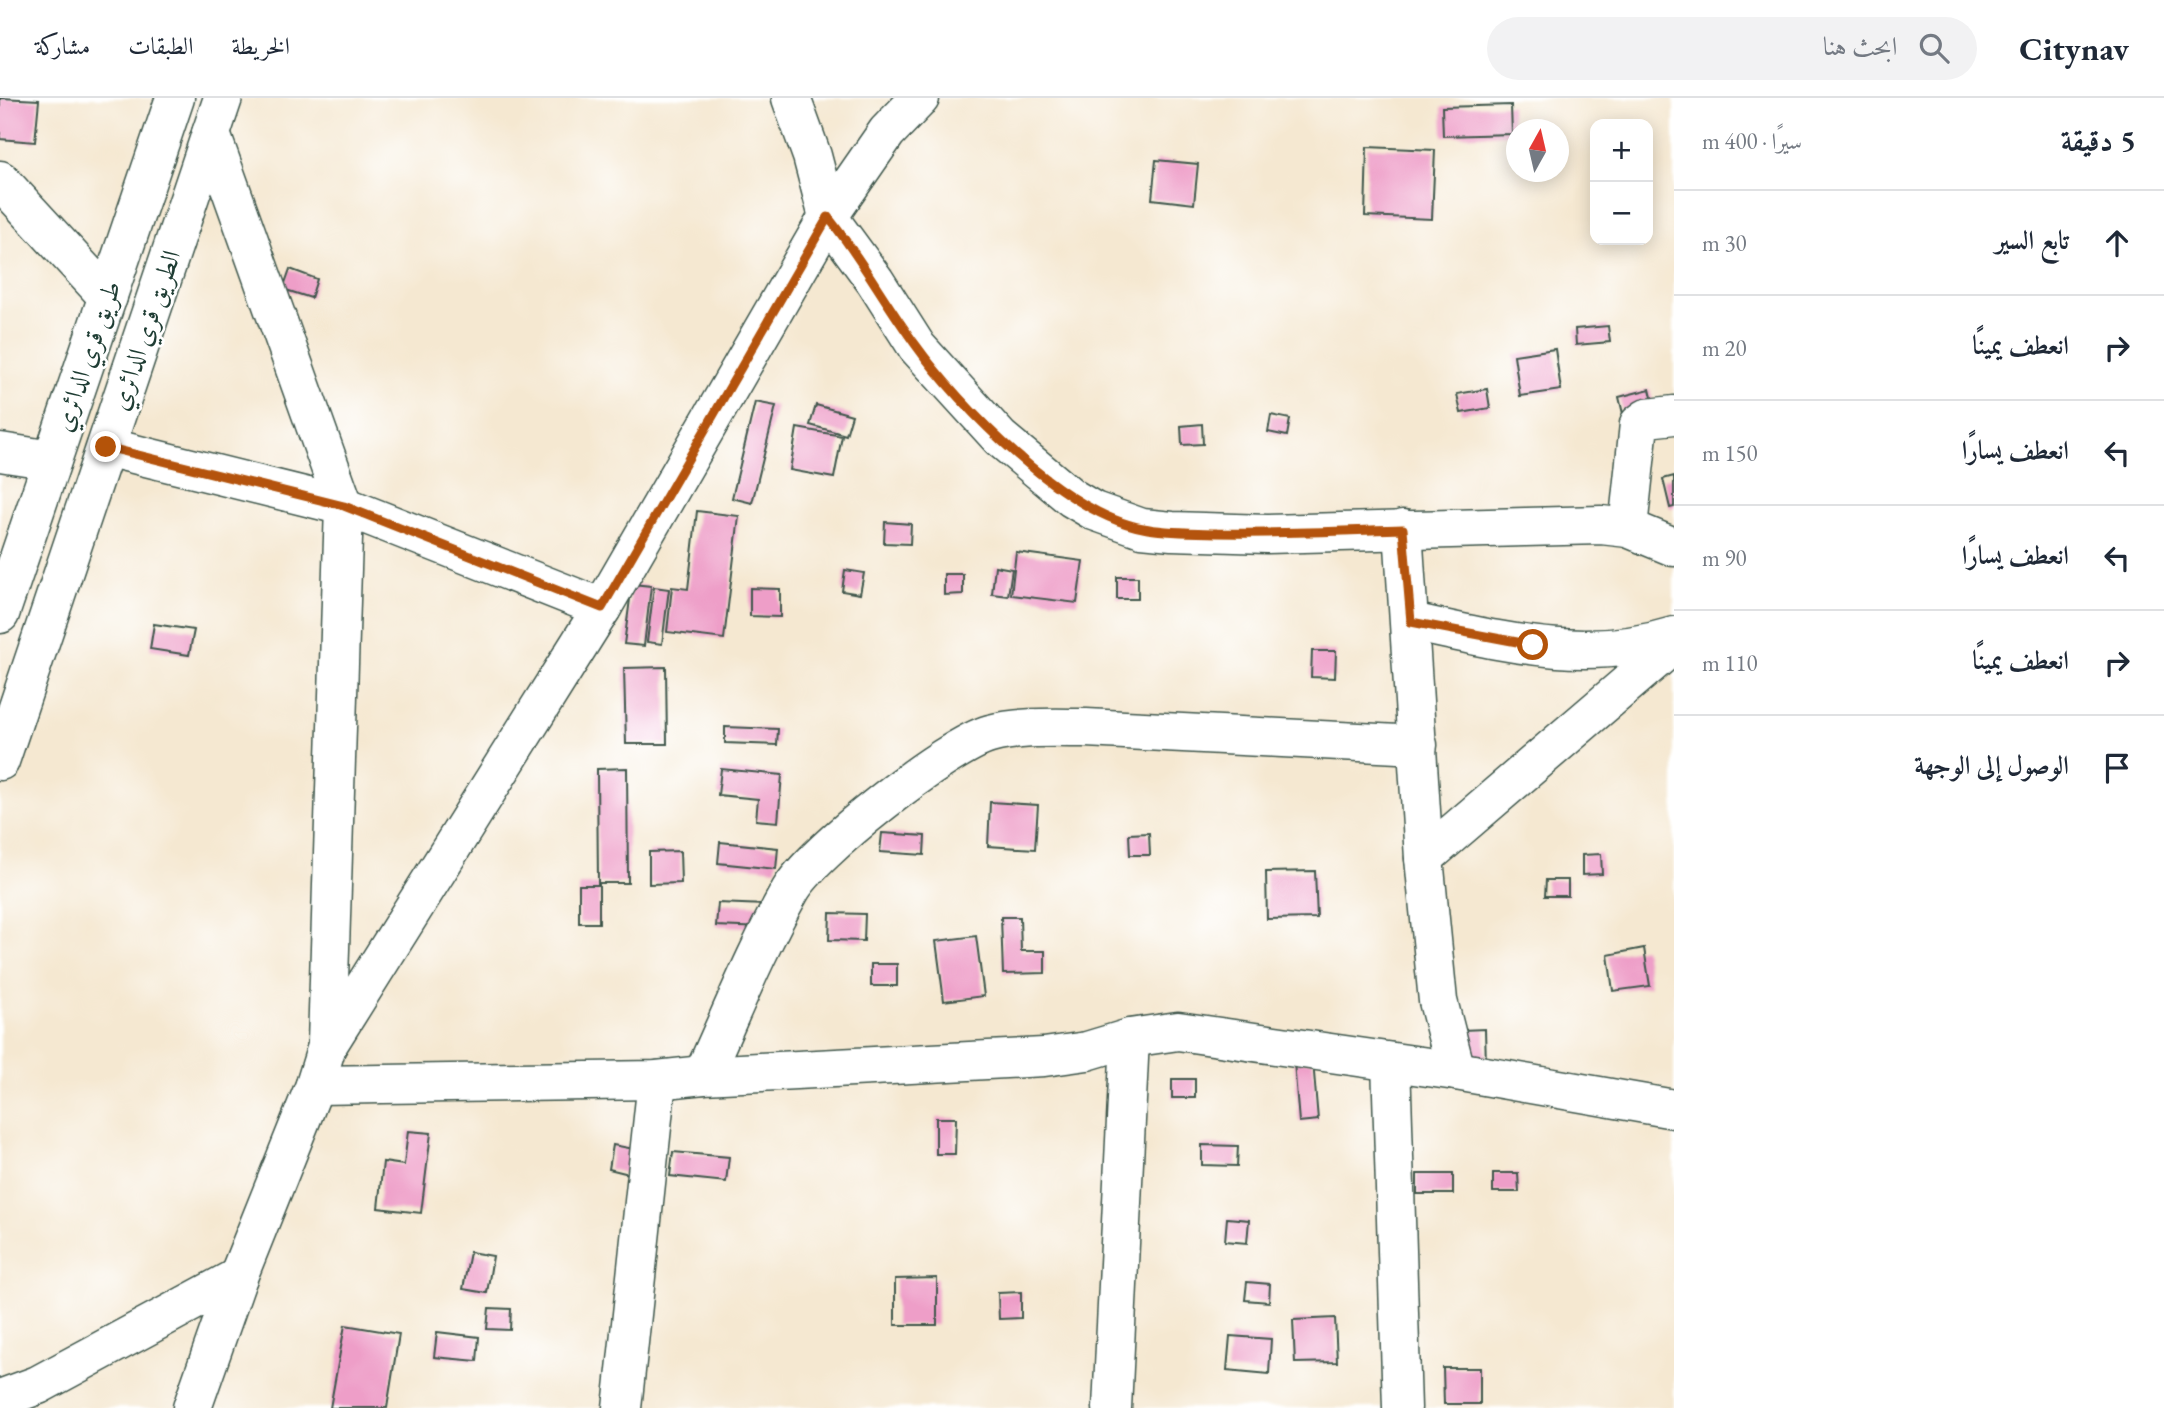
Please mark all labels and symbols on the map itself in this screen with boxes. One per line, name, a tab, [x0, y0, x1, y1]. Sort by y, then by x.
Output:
north arrow	[1506, 119, 1569, 182]
street label: الطريق قري الدائري	[102, 246, 192, 416]
street label: طريق قري الدائري	[45, 276, 132, 437]
route end	[90, 431, 121, 462]
route start	[1517, 629, 1548, 660]

